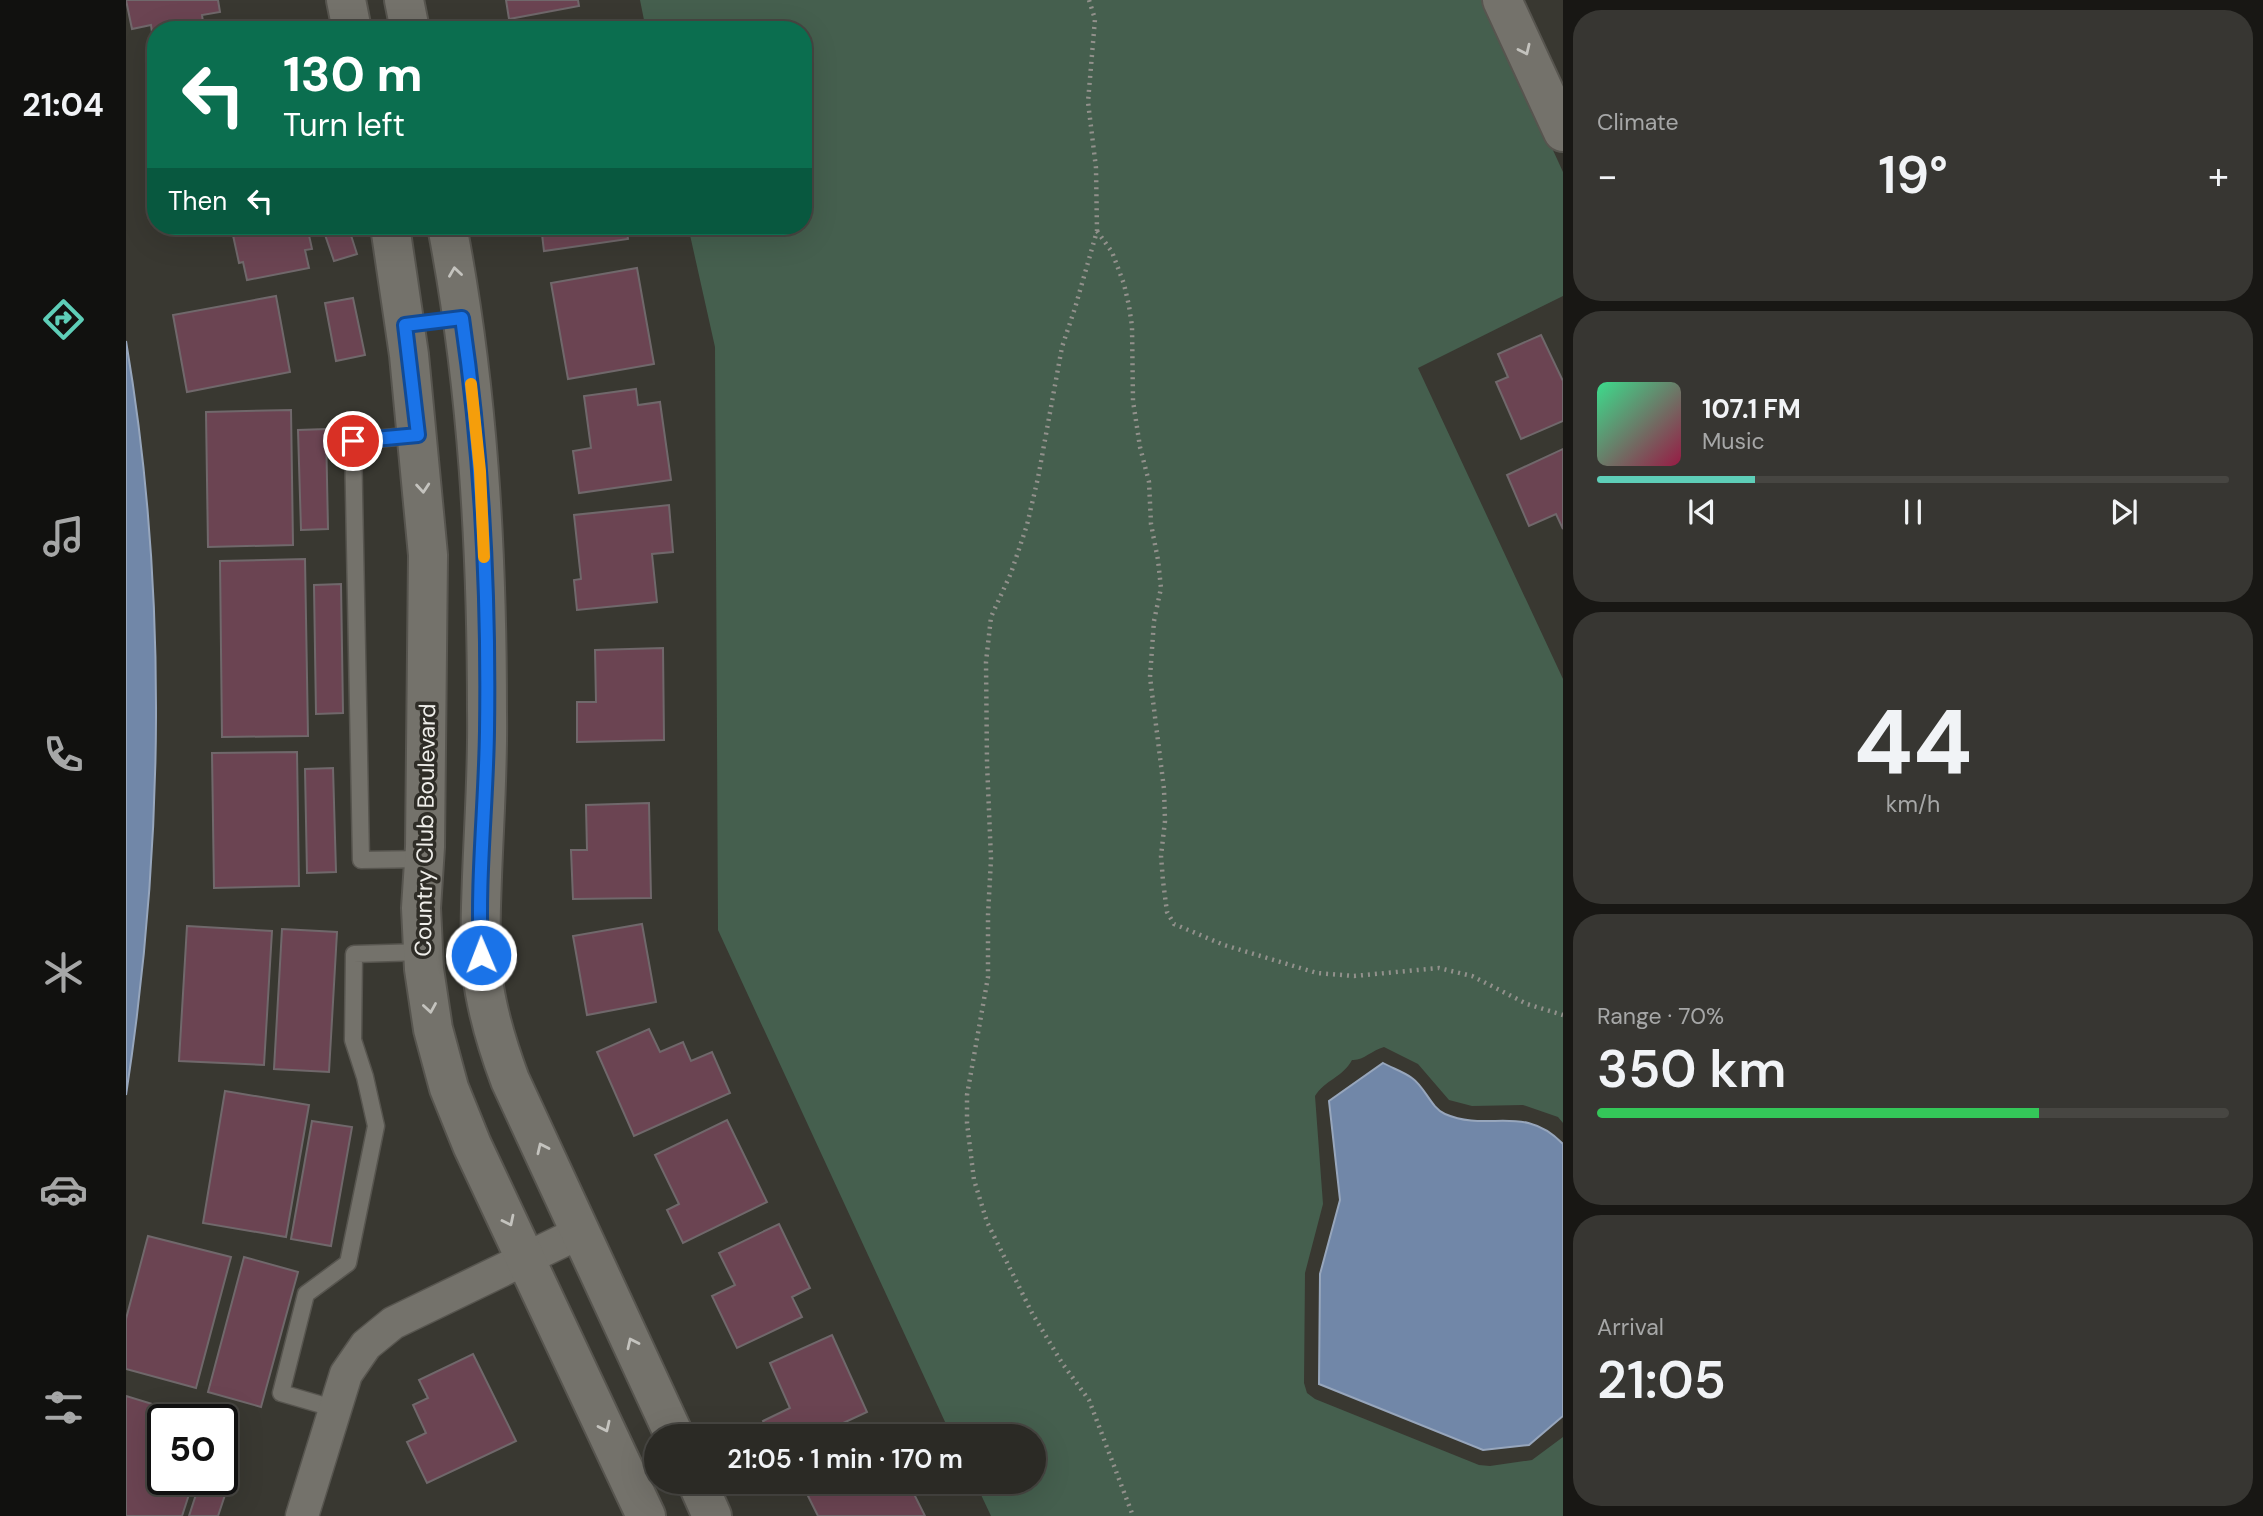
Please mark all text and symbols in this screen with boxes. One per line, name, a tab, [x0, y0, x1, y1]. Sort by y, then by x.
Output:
text: 130 m	[283, 42, 423, 106]
one-way arrow	[1517, 43, 1531, 55]
icon: left	[168, 49, 259, 140]
text: 21:04	[22, 84, 104, 126]
text: Turn left	[283, 104, 405, 146]
text: Climate	[1597, 107, 1679, 137]
text: 19°	[1878, 141, 1948, 209]
text: −	[1597, 151, 1618, 201]
text: +	[2208, 151, 2229, 201]
icon: left	[241, 182, 279, 220]
text: Then	[168, 184, 227, 218]
one-way arrow	[448, 266, 463, 278]
icon: directions	[39, 295, 88, 344]
text: 107.1 FM	[1702, 392, 1801, 426]
pin	[323, 411, 383, 471]
icon: arrive	[334, 422, 372, 460]
text: Music	[1702, 426, 1765, 456]
one-way arrow	[415, 483, 430, 494]
icon: previous	[1683, 493, 1721, 531]
icon: pause	[1894, 493, 1932, 531]
icon: next	[2105, 493, 2143, 531]
icon: music	[39, 512, 88, 561]
text: 44	[1854, 684, 1972, 802]
street label: Country Club Boulevard	[408, 703, 442, 957]
icon: phone	[39, 730, 88, 779]
text: km/h	[1886, 789, 1940, 819]
position arrow	[444, 918, 518, 992]
icon: climate	[39, 948, 88, 997]
text: Range · 70%	[1597, 1001, 1724, 1031]
one-way arrow	[422, 1003, 437, 1014]
text: 350 km	[1597, 1035, 1786, 1103]
one-way arrow	[536, 1143, 550, 1155]
icon: car	[39, 1165, 88, 1214]
one-way arrow	[500, 1214, 514, 1226]
text: Arrival	[1597, 1312, 1664, 1342]
one-way arrow	[626, 1338, 640, 1350]
text: 21:05	[1597, 1346, 1726, 1414]
icon: filters	[39, 1383, 88, 1432]
speed limit sign: 50	[147, 1404, 238, 1495]
one-way arrow	[597, 1420, 611, 1432]
text: 21:05 · 1 min · 170 m	[727, 1442, 963, 1476]

